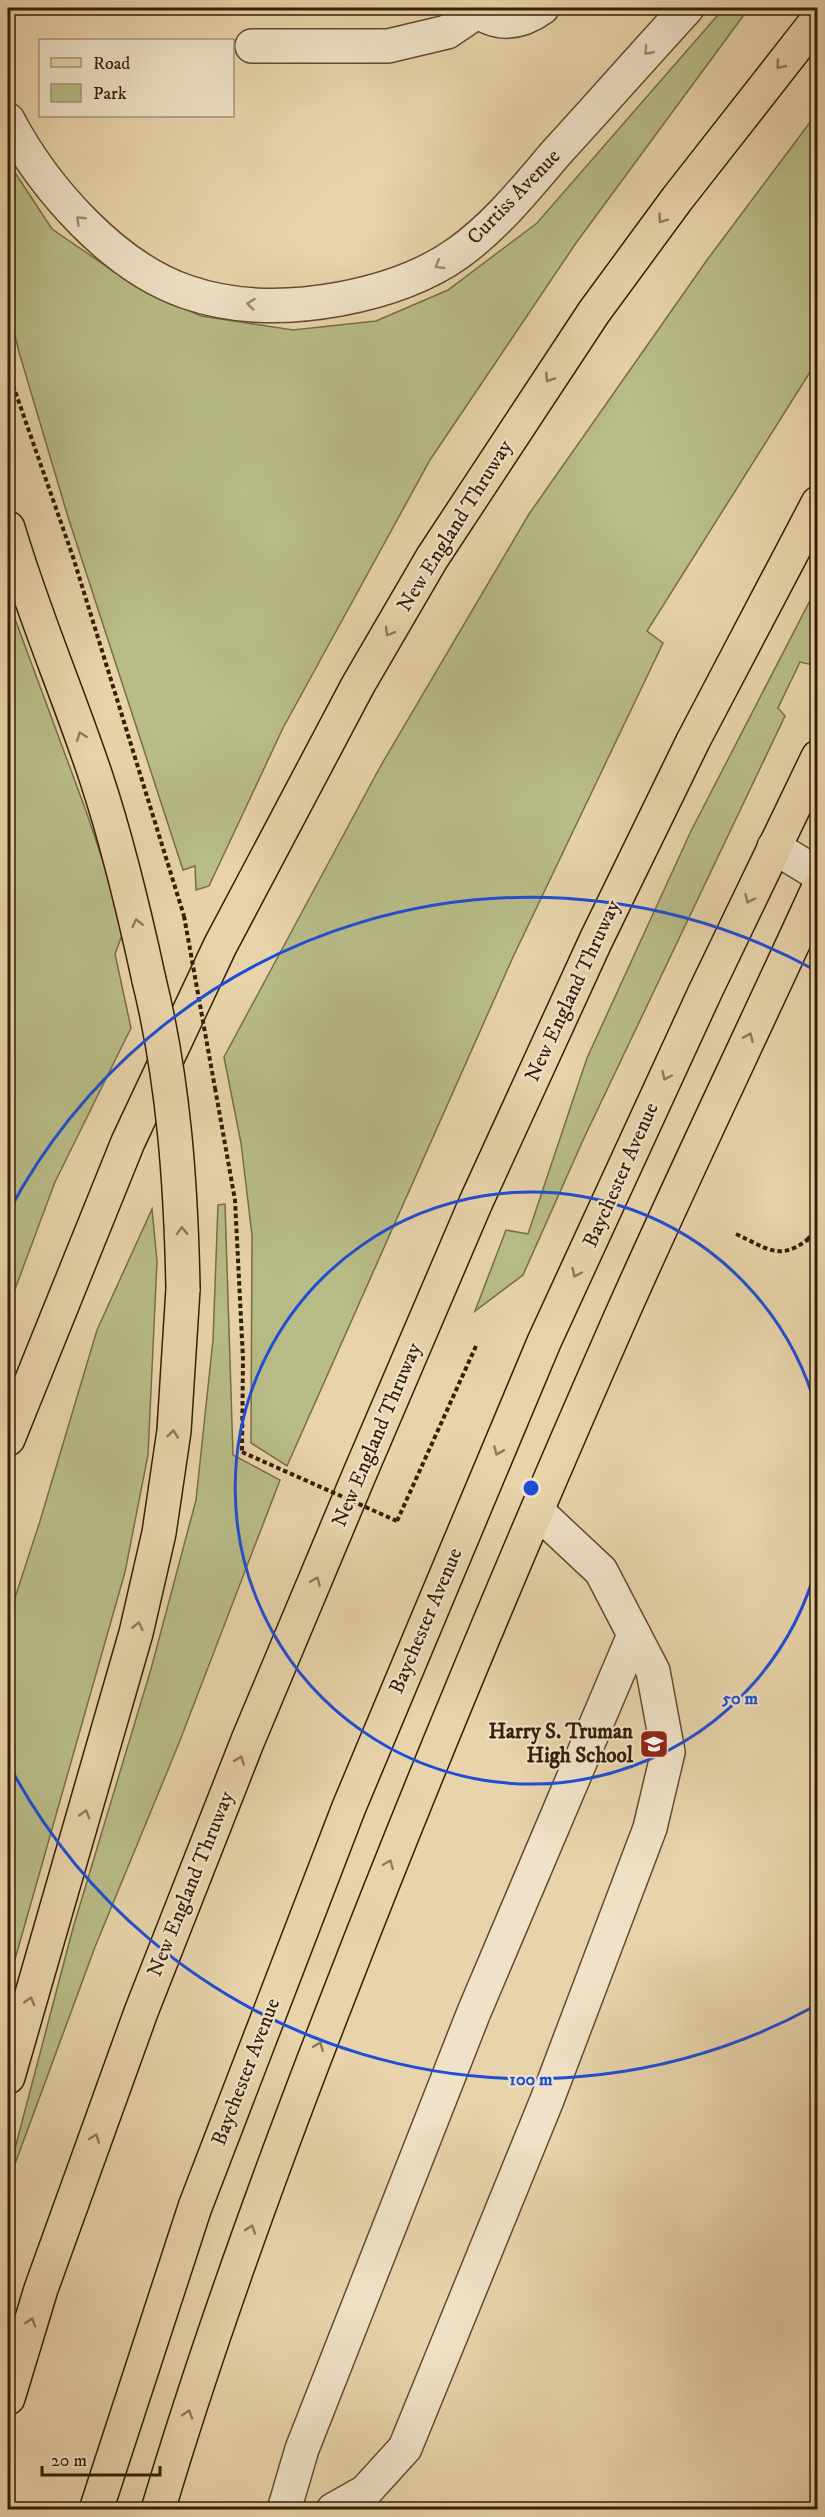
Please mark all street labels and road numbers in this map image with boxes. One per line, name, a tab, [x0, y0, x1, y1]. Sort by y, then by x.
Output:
street label: Curtiss Avenue	[462, 143, 566, 250]
street label: New England Thruway	[392, 434, 519, 617]
street label: New England Thruway	[519, 895, 627, 1086]
street label: Baychester Avenue	[577, 1098, 665, 1252]
street label: New England Thruway	[326, 1338, 428, 1531]
street label: Baychester Avenue	[384, 1544, 469, 1698]
street label: New England Thruway	[142, 1787, 240, 1981]
street label: Baychester Avenue	[206, 1994, 286, 2149]

